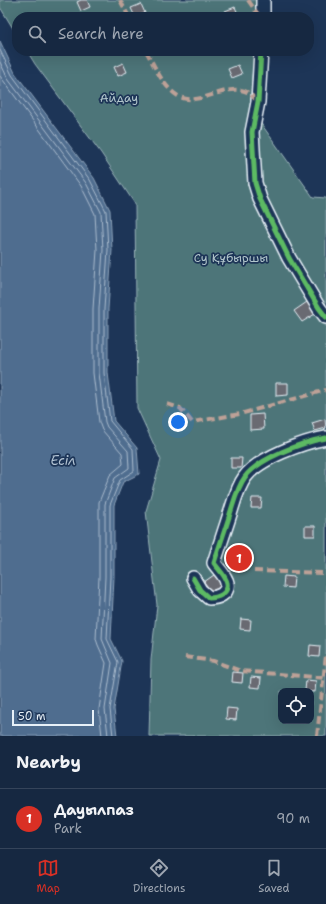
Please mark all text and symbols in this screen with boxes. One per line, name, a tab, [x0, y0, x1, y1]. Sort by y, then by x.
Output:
search box	[12, 12, 314, 56]
icon: search	[26, 23, 48, 45]
text: Search here	[58, 24, 144, 44]
park label: Айдау	[100, 90, 138, 106]
park label: Су Құбыршы	[194, 250, 268, 266]
your location	[168, 412, 188, 432]
water label: Есіл	[50, 452, 76, 469]
pin: 1	[226, 543, 252, 573]
map controls	[278, 688, 314, 724]
button: locate	[278, 688, 314, 724]
scale bar	[12, 708, 94, 727]
text: 50 m	[18, 709, 46, 724]
text: Nearby	[16, 751, 81, 773]
text: Дауылпаз	[54, 800, 134, 820]
text: 1	[26, 810, 32, 827]
text: 90 m	[276, 810, 310, 827]
text: Park	[54, 820, 82, 837]
tab: Map	[36, 857, 60, 896]
tab: Directions	[133, 857, 185, 896]
tab: Saved	[258, 857, 290, 896]

